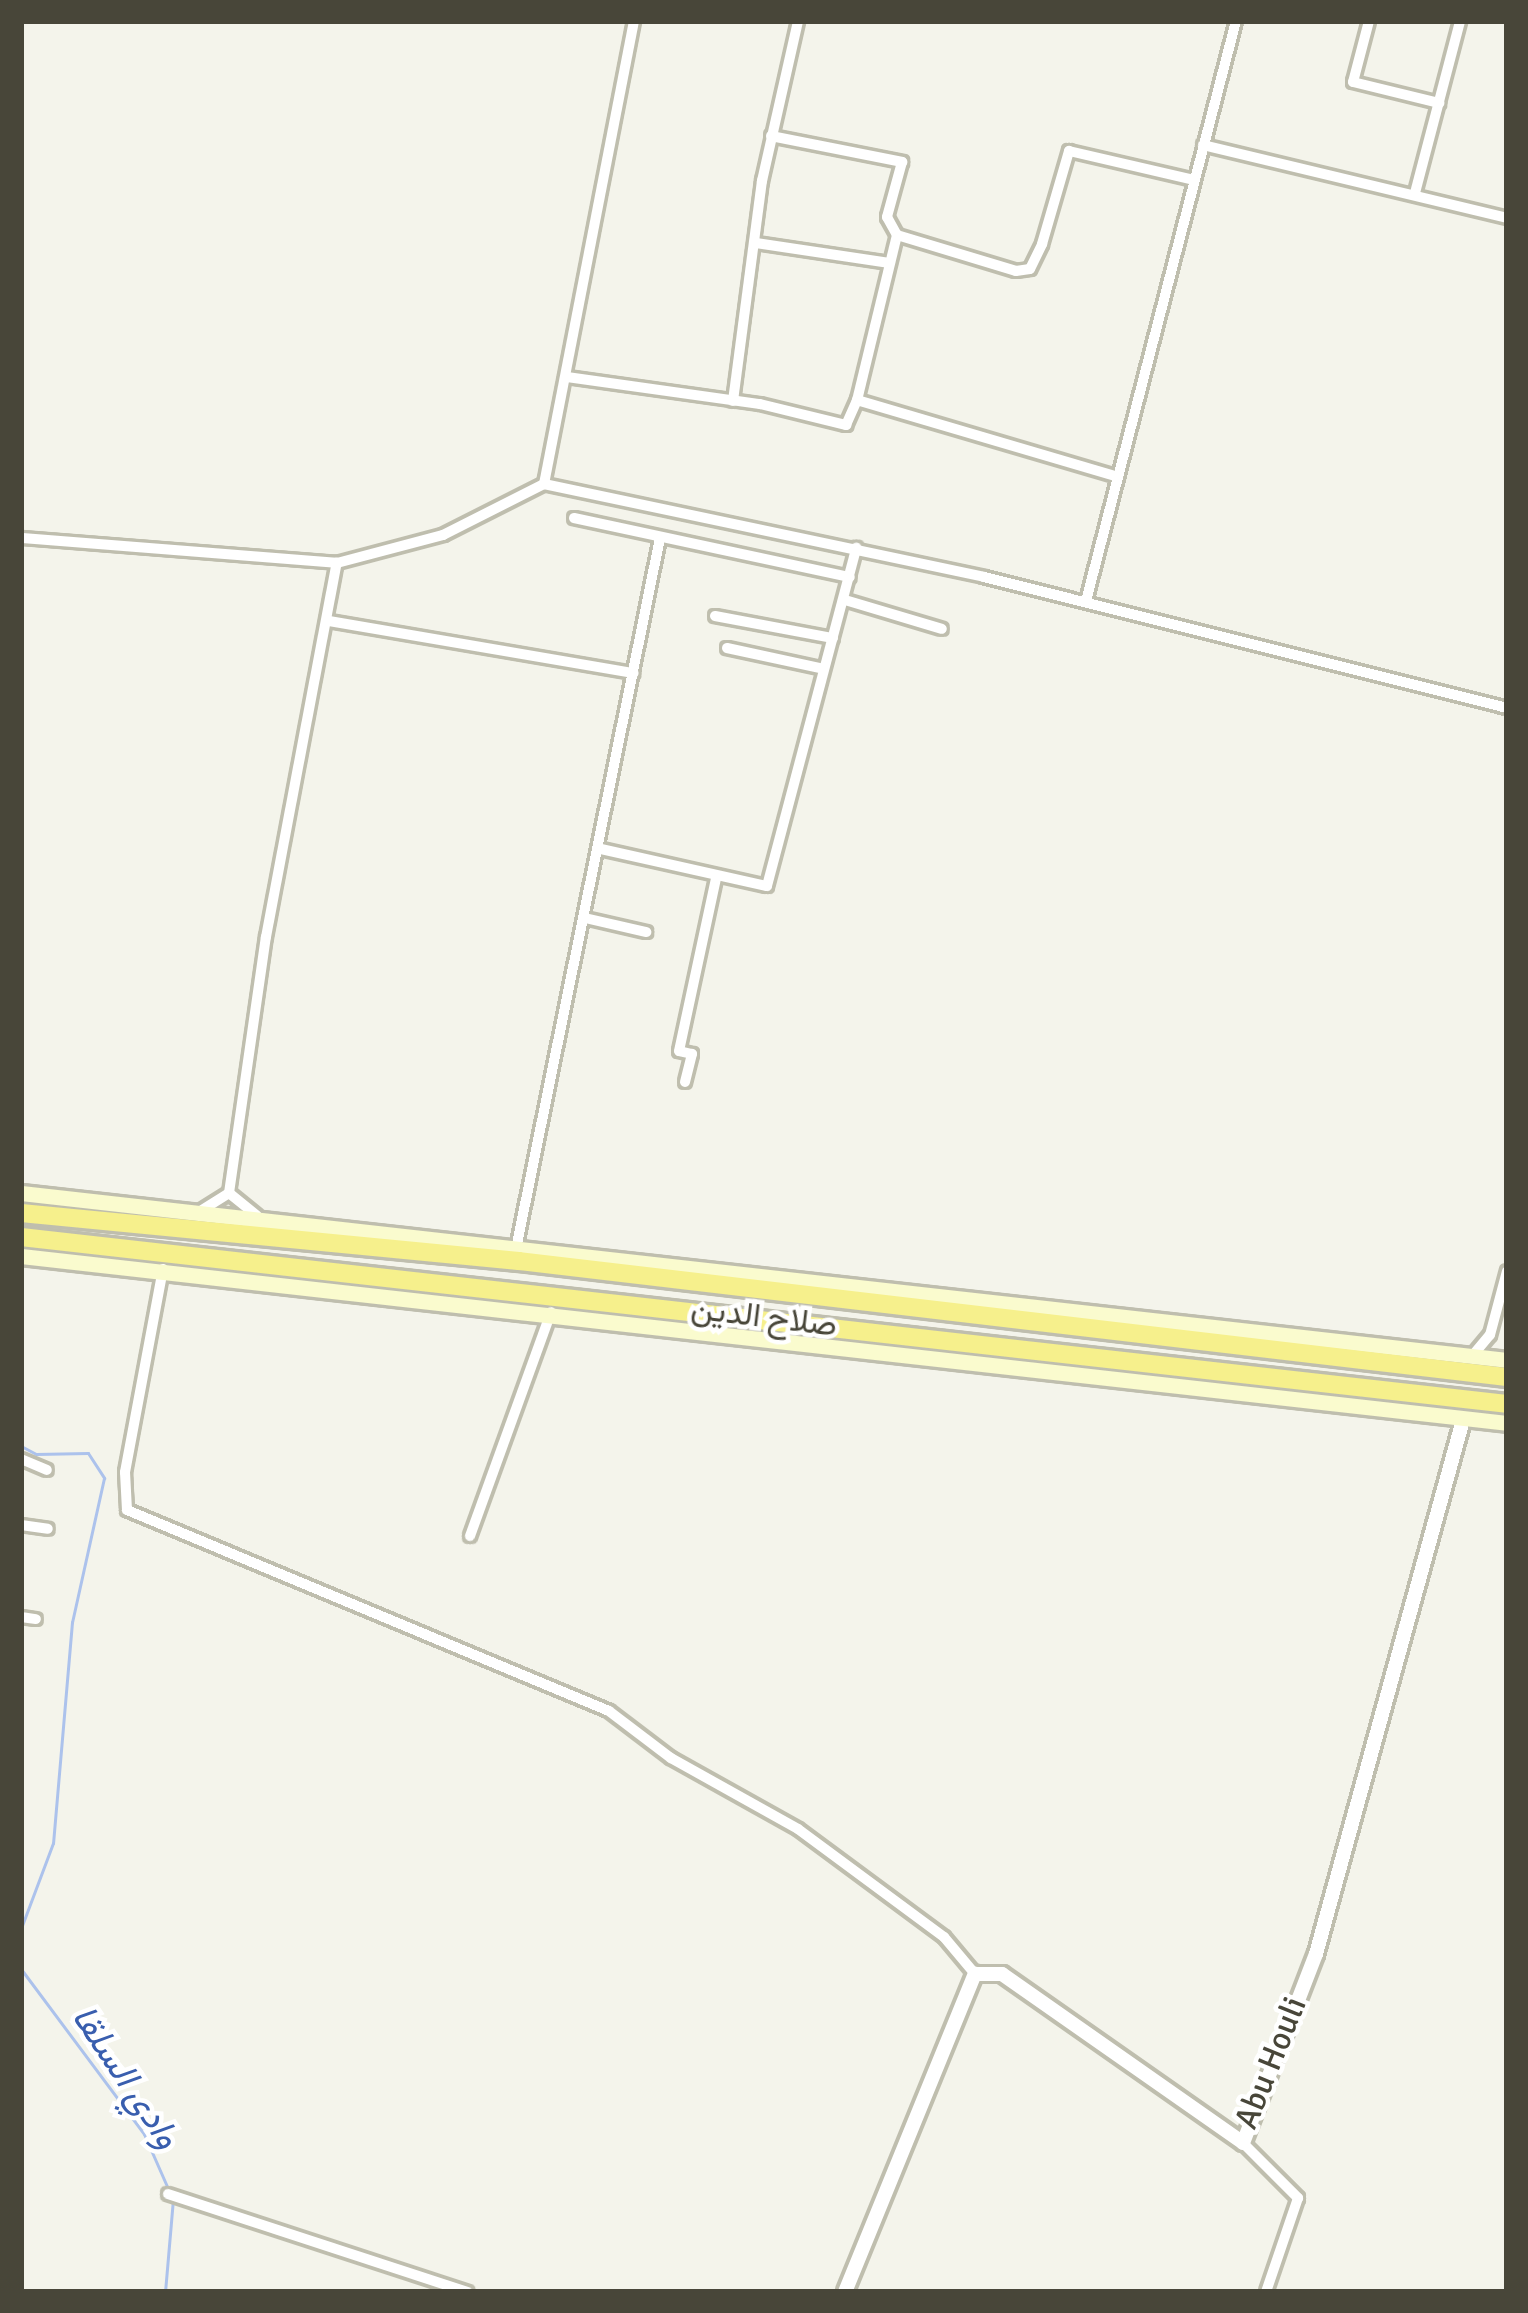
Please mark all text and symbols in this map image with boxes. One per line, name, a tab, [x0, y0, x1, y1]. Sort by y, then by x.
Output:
street label: صلاح الدين	[689, 1288, 839, 1346]
street label: Abu Houli	[1227, 1991, 1315, 2135]
water label: وادي السلقا	[63, 1997, 189, 2157]

